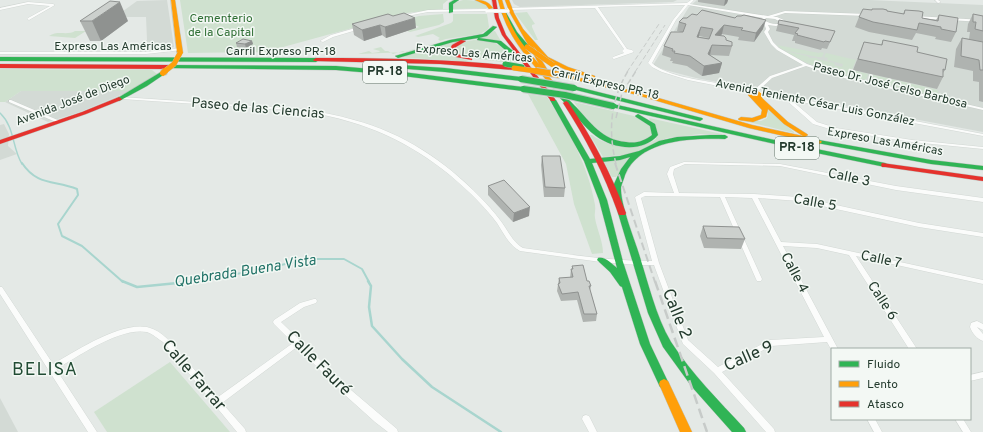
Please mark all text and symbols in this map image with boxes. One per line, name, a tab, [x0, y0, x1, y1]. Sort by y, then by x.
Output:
park label: Cementerio de la Capital	[188, 11, 254, 41]
street label: Expreso Las Américas	[54, 39, 172, 55]
street label: Expreso Las Américas	[415, 41, 533, 67]
street label: Carril Expreso PR-18	[226, 44, 336, 60]
street label: Paseo Dr. José Celso Barbosa	[811, 59, 969, 113]
road number: PR-18	[363, 61, 407, 83]
street label: Carril Expreso PR-18	[549, 64, 661, 104]
street label: Avenida José de Diego	[14, 72, 133, 130]
street label: Avenida Teniente César Luis González	[714, 76, 916, 130]
street label: Paseo de las Ciencias	[191, 95, 325, 123]
street label: Expreso Las Américas	[826, 124, 944, 160]
road number: PR-18	[775, 137, 819, 159]
street label: Calle 3	[826, 165, 872, 191]
street label: Calle 5	[792, 191, 838, 215]
street label: Calle 7	[859, 247, 903, 273]
street label: Calle 4	[776, 250, 812, 296]
water label: Quebrada Buena Vista	[173, 251, 318, 293]
street label: Calle 6	[863, 278, 901, 324]
street label: Calle 2	[656, 286, 696, 342]
street label: Calle Fauré	[280, 326, 356, 402]
street label: Calle Farrar	[156, 336, 230, 417]
street label: Calle 9	[721, 336, 777, 378]
legend	[831, 348, 971, 420]
text: Fluido	[867, 357, 900, 373]
district label: BELISA	[12, 359, 78, 382]
text: Lento	[867, 377, 898, 393]
text: Atasco	[867, 397, 904, 413]

